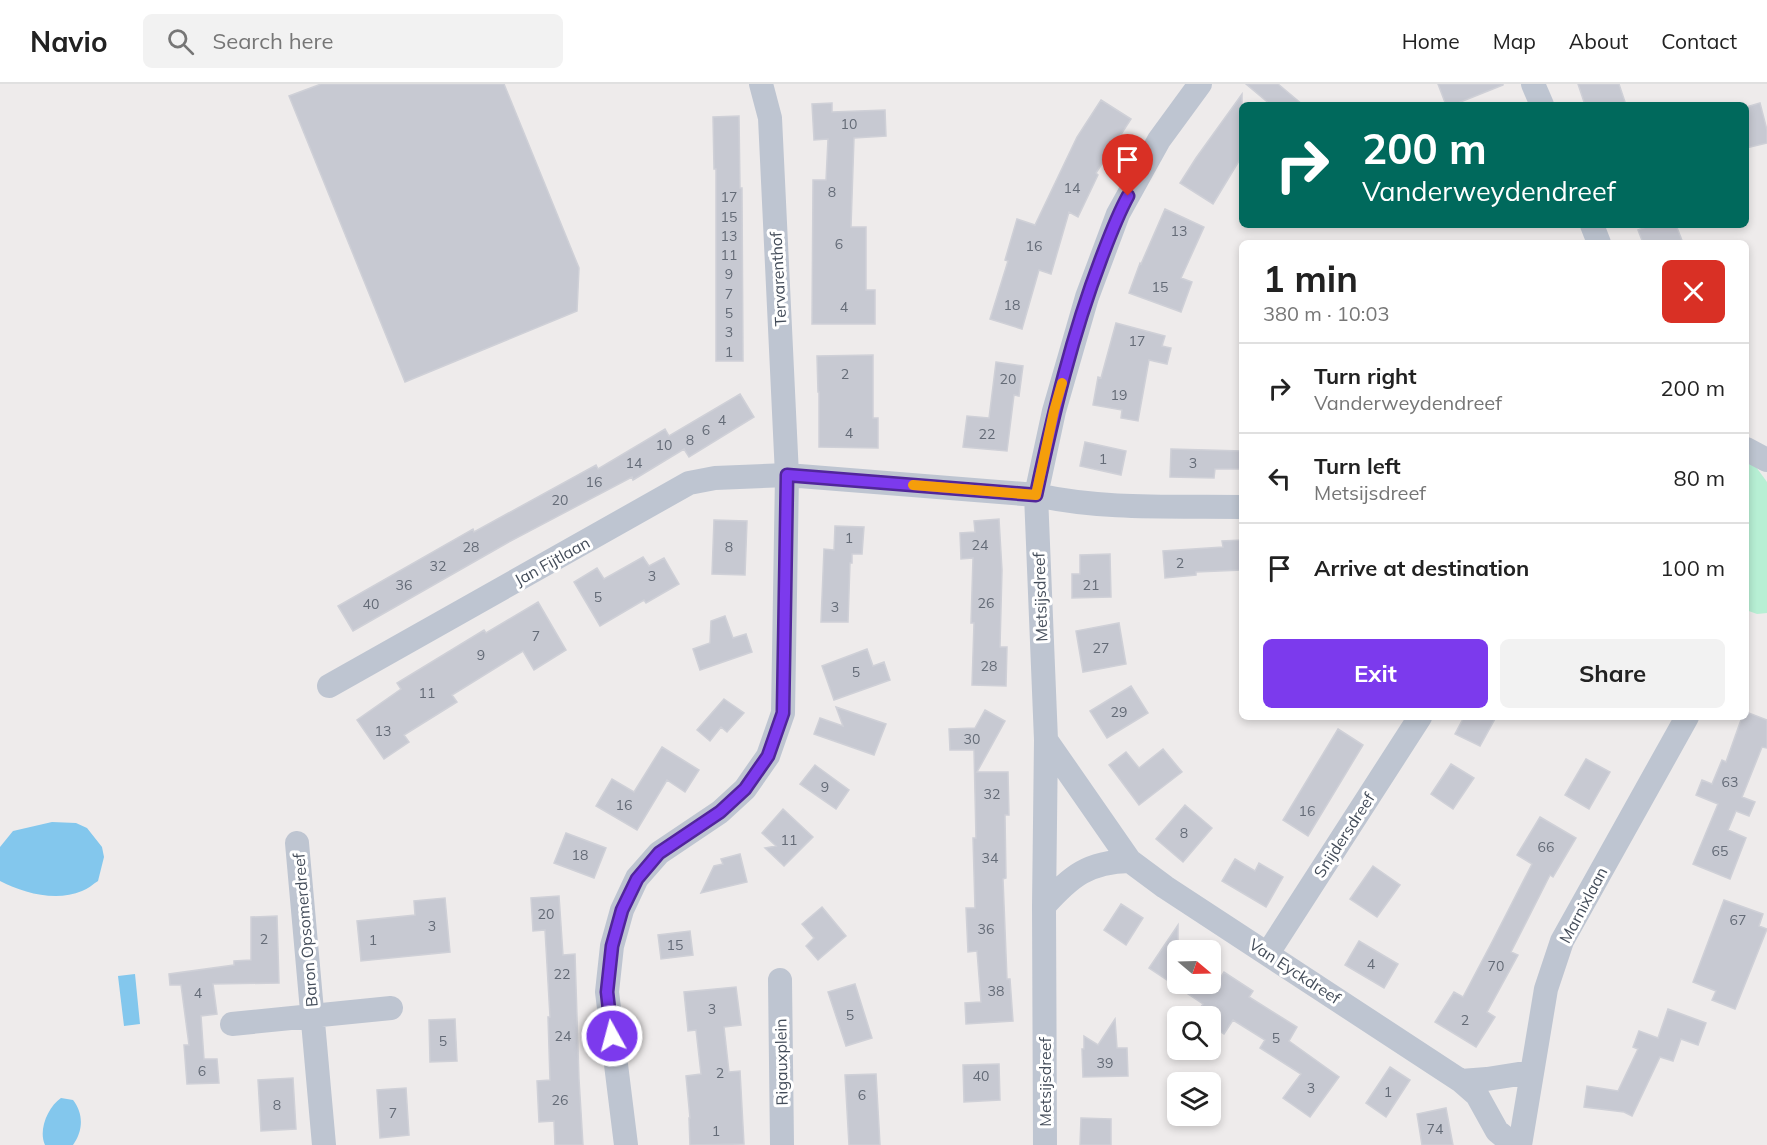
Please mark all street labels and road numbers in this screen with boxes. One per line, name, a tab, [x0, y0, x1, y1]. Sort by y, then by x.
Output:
street label: Tervarenthof	[766, 231, 790, 327]
street label: Jan Fijtlaan	[511, 532, 593, 590]
street label: Metsijsdreef	[1028, 551, 1052, 642]
street label: Snijdersdreef	[1309, 788, 1379, 881]
street label: Baron Opsomerdreef	[288, 852, 322, 1008]
street label: Marnixlaan	[1555, 864, 1611, 946]
street label: Van Eyckdreef	[1245, 934, 1345, 1008]
street label: Rigauxplein	[770, 1018, 792, 1106]
street label: Metsijsdreef	[1035, 1037, 1055, 1127]

